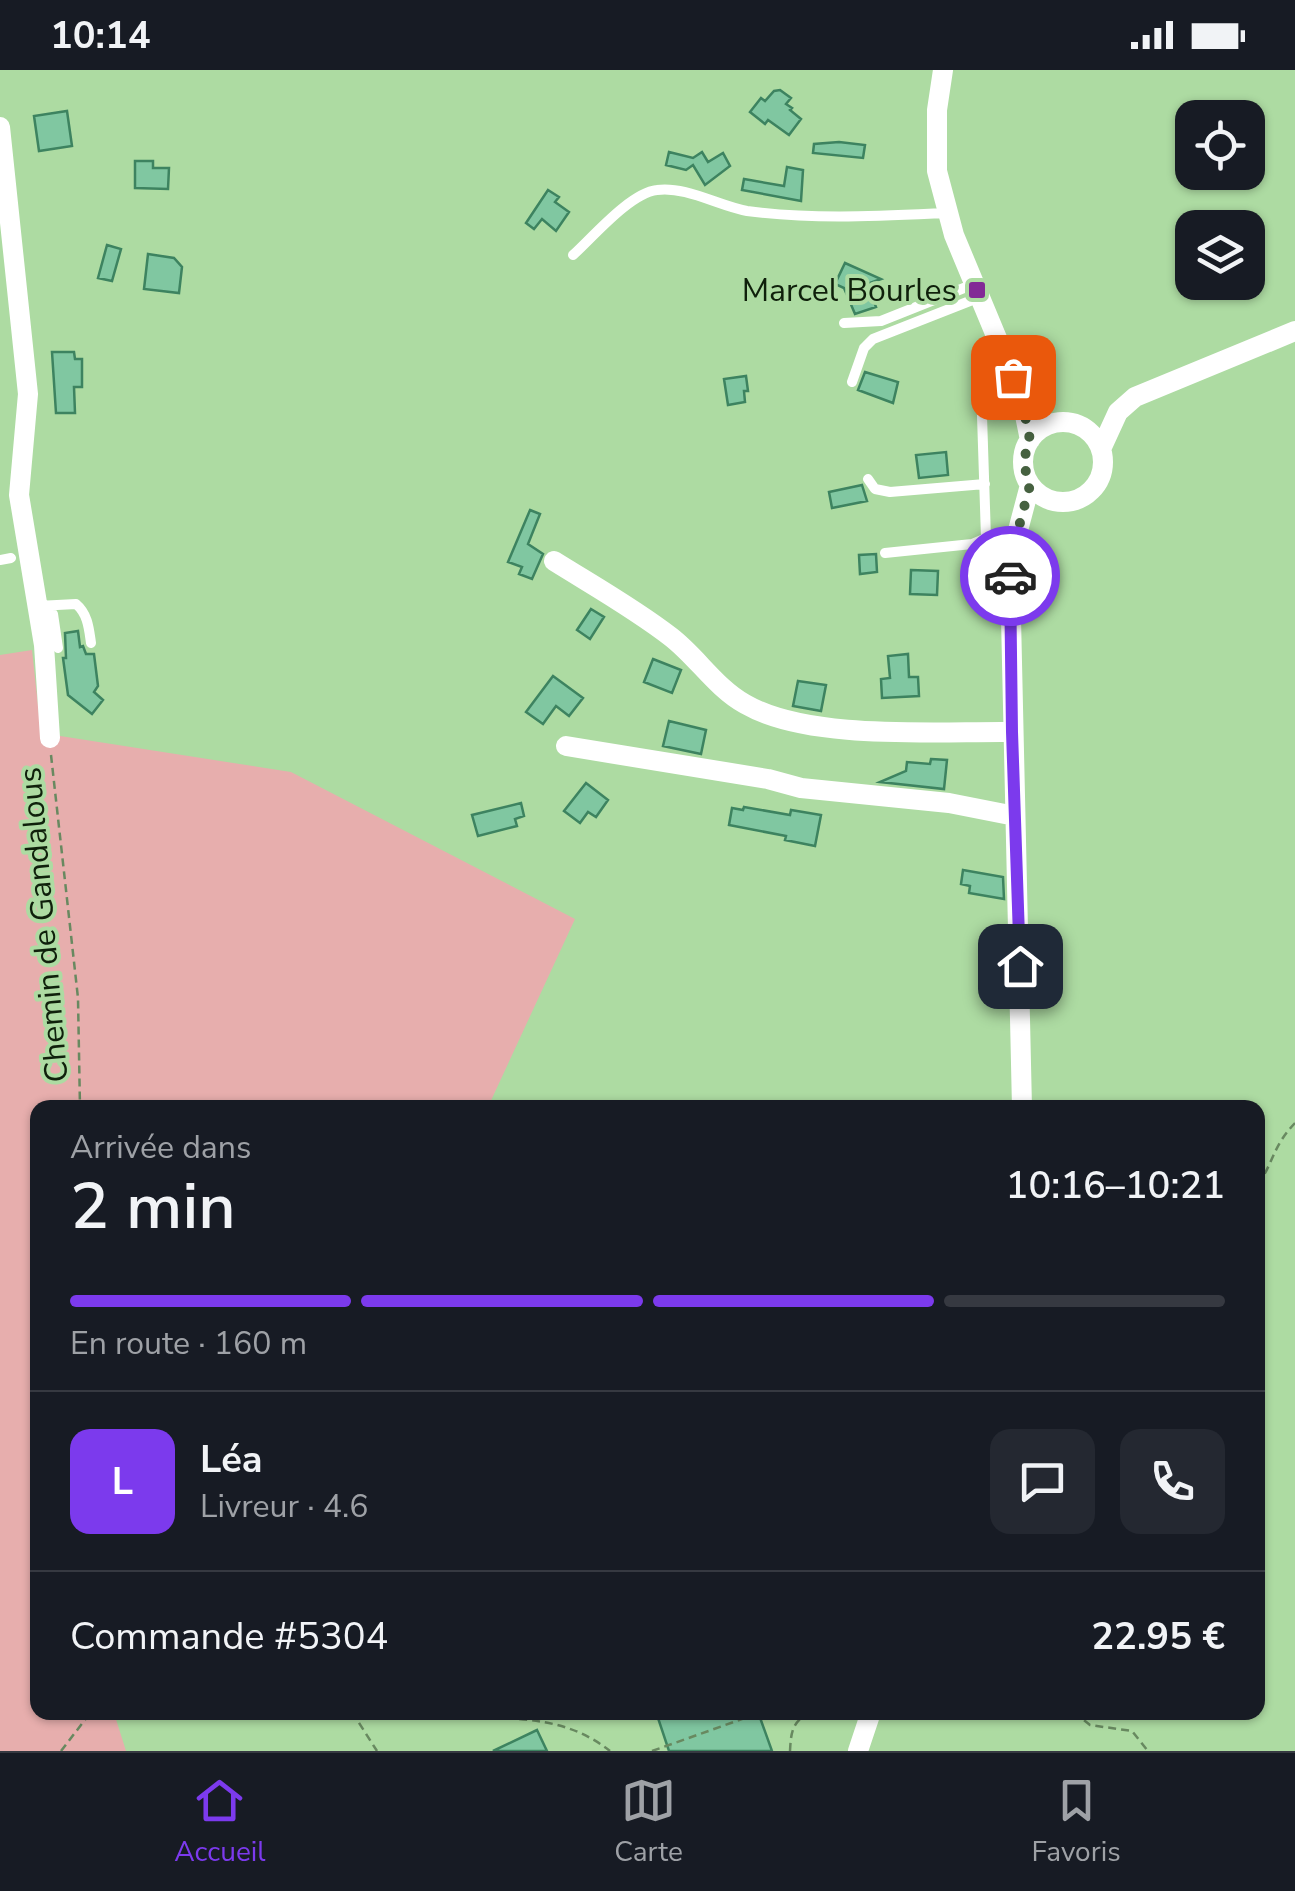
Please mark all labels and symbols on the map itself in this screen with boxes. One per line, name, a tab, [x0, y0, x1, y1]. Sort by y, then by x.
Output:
place label: Marcel Bourles	[742, 269, 957, 312]
marker: Marcel Bourles	[966, 279, 988, 301]
pin	[971, 335, 1056, 420]
courier	[960, 526, 1060, 626]
street label: Chemin de Gandalous	[8, 766, 79, 1084]
pin	[978, 924, 1063, 1009]

